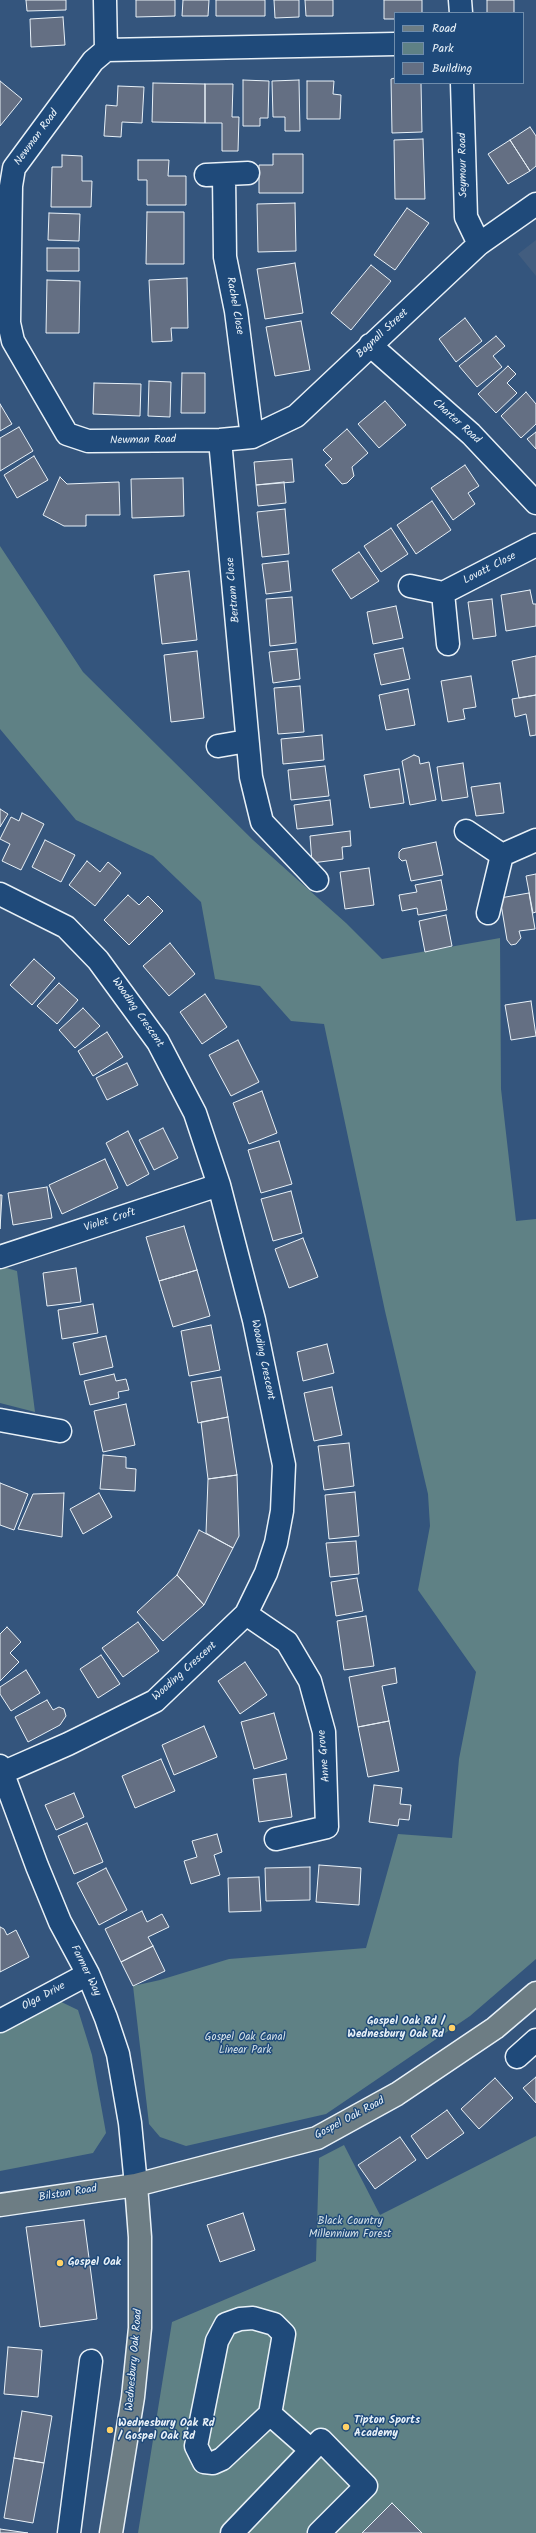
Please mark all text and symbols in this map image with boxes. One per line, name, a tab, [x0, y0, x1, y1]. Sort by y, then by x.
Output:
legend	[394, 12, 524, 84]
text: Road	[432, 19, 456, 38]
text: Park	[432, 39, 454, 58]
text: Building	[432, 59, 472, 78]
street label: Newman Road	[12, 107, 62, 169]
street label: Seymour Road	[457, 132, 471, 198]
street label: Rachel Close	[222, 276, 246, 336]
street label: Bagnall Street	[354, 307, 412, 361]
street label: Charter Road	[429, 397, 483, 447]
street label: Newman Road	[110, 434, 176, 448]
street label: Lovatt Close	[461, 550, 519, 588]
street label: Bertram Close	[225, 557, 243, 623]
street label: Wooding Crescent	[108, 976, 166, 1050]
street label: Violet Croft	[83, 1206, 137, 1236]
street label: Wooding Crescent	[247, 1319, 277, 1401]
street label: Wooding Crescent	[150, 1640, 220, 1704]
street label: Anne Grove	[316, 1729, 334, 1783]
street label: Farmer Way	[67, 1943, 103, 1999]
street label: Olga Drive	[20, 1980, 68, 2014]
place label: Gospel Oak Rd / Wednesbury Oak Rd	[347, 2015, 444, 2041]
marker: Gospel Oak Rd / Wednesbury Oak Rd	[447, 2023, 457, 2033]
park label: Gospel Oak Canal Linear Park	[205, 2031, 285, 2057]
street label: Gospel Oak Road	[313, 2095, 387, 2143]
street label: Bilston Road	[38, 2183, 98, 2205]
park label: Black Country Millennium Forest	[309, 2215, 391, 2241]
place label: Gospel Oak	[68, 2256, 121, 2270]
marker: Gospel Oak	[55, 2258, 65, 2268]
street label: Wednesbury Oak Road	[124, 2308, 146, 2412]
place label: Tipton Sports Academy	[354, 2414, 420, 2440]
place label: Wednesbury Oak Rd / Gospel Oak Rd	[118, 2417, 215, 2443]
marker: Tipton Sports Academy	[341, 2422, 351, 2432]
marker: Wednesbury Oak Rd / Gospel Oak Rd	[105, 2425, 115, 2435]

